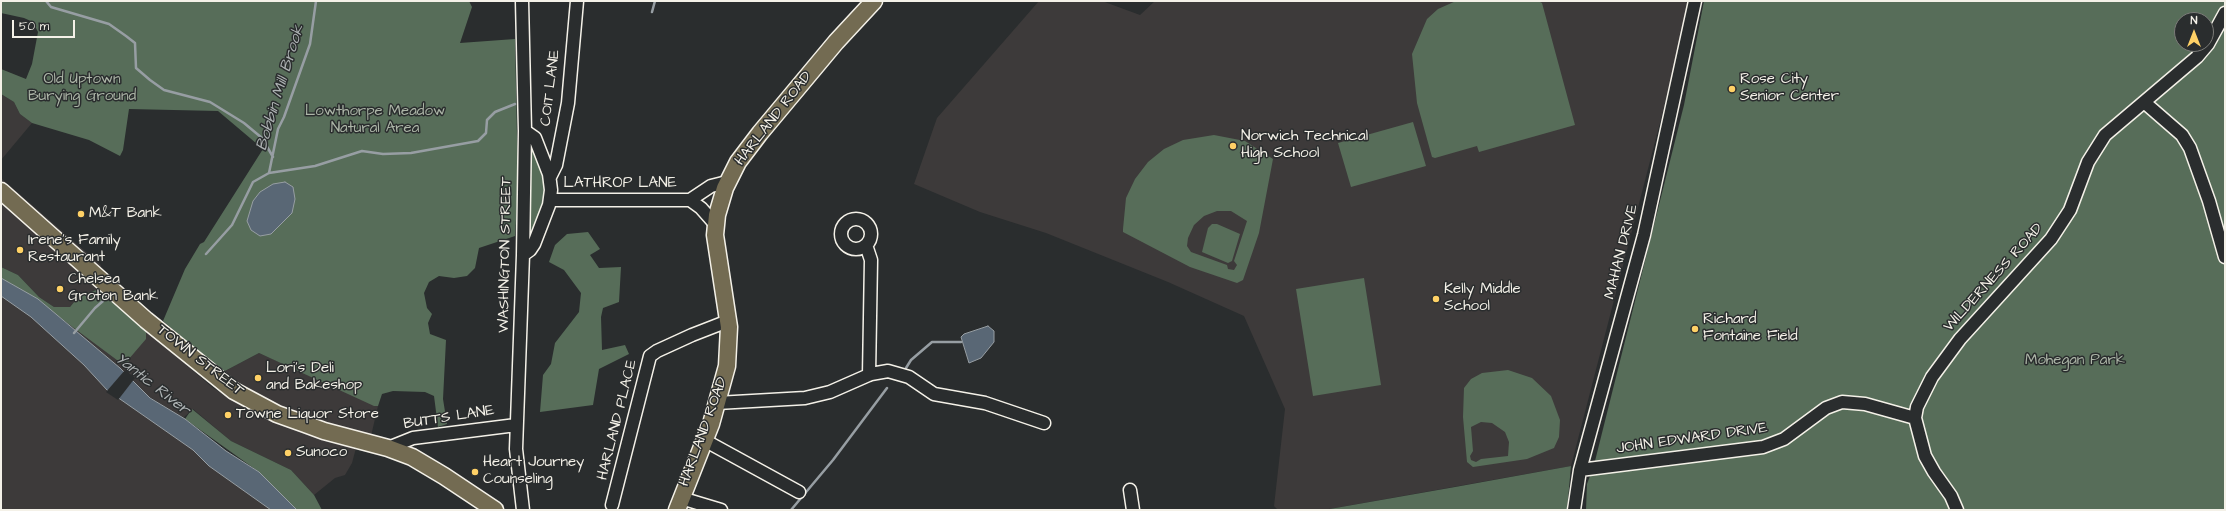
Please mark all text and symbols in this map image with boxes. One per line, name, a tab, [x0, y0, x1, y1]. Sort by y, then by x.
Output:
scale bar	[14, 12, 77, 38]
north arrow	[2174, 12, 2214, 52]
text: N	[2191, 13, 2197, 28]
text: 50 m	[19, 18, 49, 35]
water label: Bobbin Mill Brook	[253, 23, 309, 153]
street label: COIT LANE	[537, 49, 565, 127]
street label: HARLAND ROAD	[732, 68, 816, 170]
park label: Old Uptown Burying Ground	[28, 71, 136, 106]
place label: Rose City Senior Center	[1740, 71, 1839, 106]
marker: Rose City Senior Center	[1727, 84, 1737, 94]
park label: Lowthorpe Meadow Natural Area	[305, 103, 445, 138]
place label: Norwich Technical High School	[1241, 128, 1368, 163]
marker: Norwich Technical High School	[1228, 141, 1238, 151]
street label: LATHROP LANE	[563, 175, 677, 193]
street label: WASHINGTON STREET	[496, 177, 516, 333]
street label: MAHAN DRIVE	[1602, 203, 1642, 301]
place label: M&T Bank	[89, 205, 162, 223]
marker: M&T Bank	[76, 209, 86, 219]
street label: WILDERNESS ROAD	[1941, 220, 2047, 336]
place label: Irene's Family Restaurant	[28, 232, 121, 267]
marker: Irene's Family Restaurant	[15, 245, 25, 255]
place label: Chelsea Groton Bank	[68, 271, 158, 306]
place label: Kelly Middle School	[1444, 281, 1521, 316]
marker: Chelsea Groton Bank	[55, 284, 65, 294]
marker: Kelly Middle School	[1431, 294, 1441, 304]
place label: Richard Fontaine Field	[1703, 311, 1798, 346]
street label: TOWN STREET	[153, 321, 247, 401]
marker: Richard Fontaine Field	[1690, 324, 1700, 334]
water label: Yantic River	[111, 350, 193, 420]
park label: Mohegan Park	[2025, 352, 2125, 370]
street label: HARLAND PLACE	[594, 358, 642, 482]
place label: Lori's Deli and Bakeshop	[266, 360, 362, 395]
marker: Lori's Deli and Bakeshop	[253, 373, 263, 383]
street label: HARLAND ROAD	[676, 375, 732, 489]
street label: BUTTS LANE	[402, 402, 496, 434]
place label: Towne Liquor Store	[236, 406, 379, 424]
marker: Towne Liquor Store	[223, 410, 233, 420]
street label: JOHN EDWARD DRIVE	[1615, 419, 1769, 459]
place label: Sunoco	[296, 444, 347, 462]
marker: Sunoco	[283, 448, 293, 458]
place label: Heart Journey Counseling	[483, 454, 584, 489]
marker: Heart Journey Counseling	[470, 467, 480, 477]

